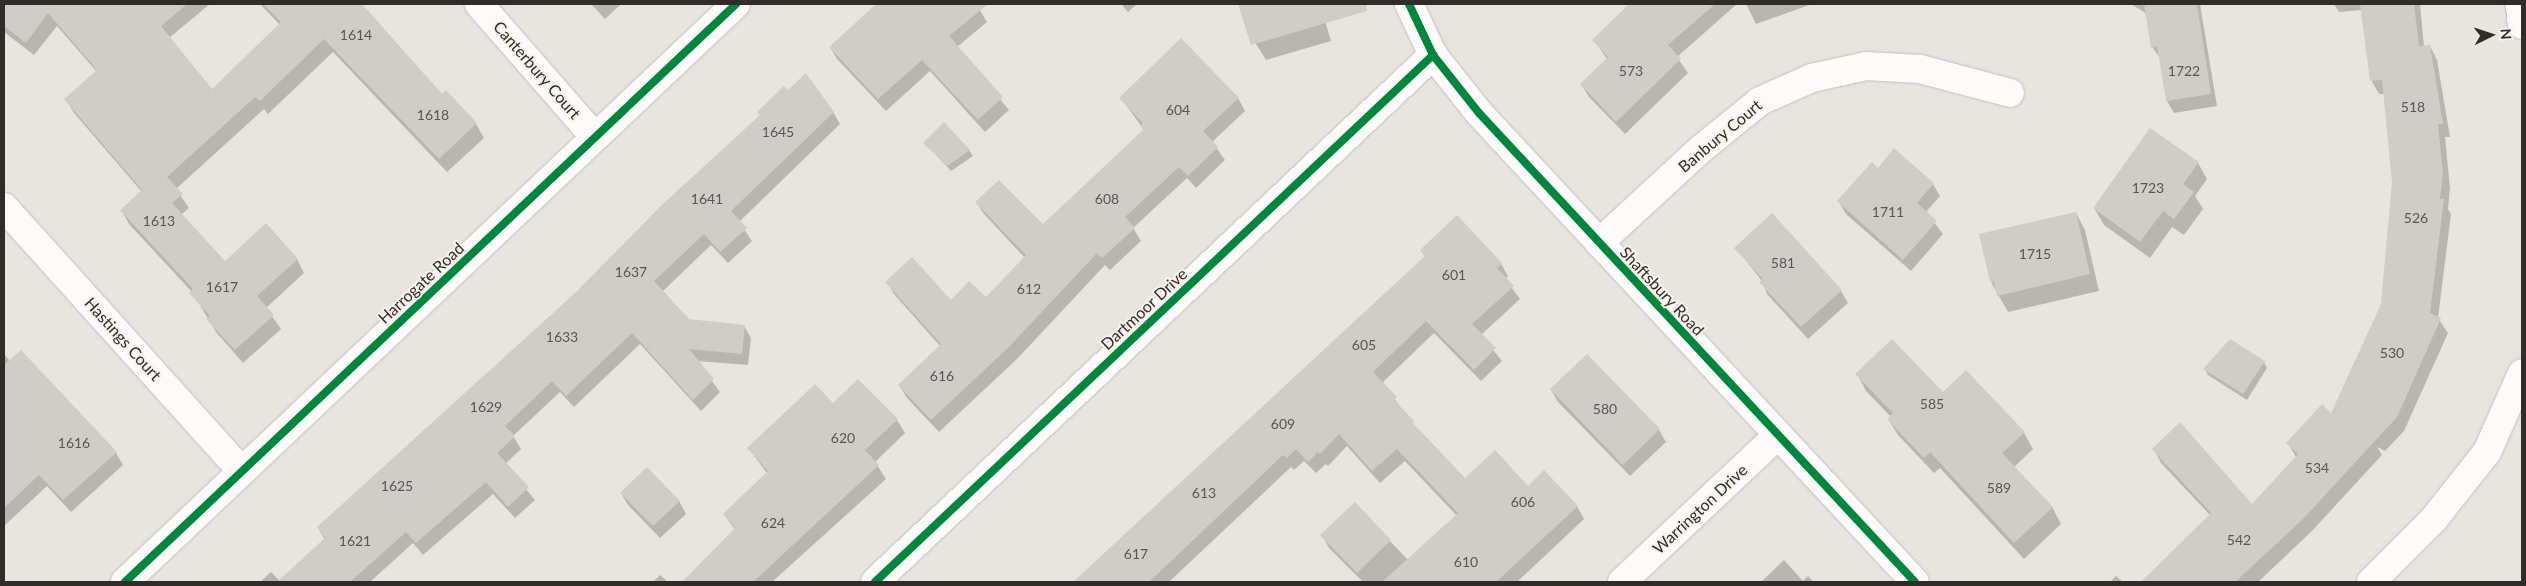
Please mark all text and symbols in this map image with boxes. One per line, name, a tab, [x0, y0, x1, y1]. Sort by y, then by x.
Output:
north arrow	[2466, 10, 2516, 60]
street label: Canterbury Court	[489, 17, 585, 123]
house number: 1614	[340, 27, 372, 43]
text: N	[2498, 28, 2515, 40]
house number: 573	[1619, 63, 1643, 79]
house number: 1722	[2168, 63, 2200, 79]
street label: Banbury Court	[1674, 95, 1766, 177]
house number: 518	[2401, 99, 2425, 115]
house number: 604	[1166, 102, 1190, 118]
house number: 1618	[417, 107, 449, 123]
house number: 1645	[762, 124, 794, 140]
house number: 1723	[2132, 180, 2164, 196]
house number: 1641	[691, 191, 723, 207]
house number: 608	[1095, 191, 1119, 207]
house number: 1711	[1872, 204, 1904, 220]
house number: 526	[2404, 210, 2428, 226]
house number: 1613	[143, 213, 175, 229]
street label: Harrogate Road	[374, 238, 468, 328]
street label: Shaftsbury Road	[1616, 243, 1708, 339]
house number: 1715	[2019, 246, 2051, 262]
house number: 581	[1771, 255, 1795, 271]
house number: 1637	[615, 264, 647, 280]
street label: Dartmoor Drive	[1097, 264, 1191, 354]
house number: 601	[1442, 267, 1466, 283]
house number: 1617	[206, 279, 238, 295]
house number: 612	[1017, 281, 1041, 297]
street label: Hastings Court	[81, 294, 165, 384]
house number: 1633	[546, 329, 578, 345]
house number: 605	[1352, 337, 1376, 353]
house number: 530	[2380, 345, 2404, 361]
house number: 616	[930, 368, 954, 384]
house number: 585	[1920, 396, 1944, 412]
house number: 1629	[470, 399, 502, 415]
house number: 580	[1593, 401, 1617, 417]
house number: 609	[1271, 416, 1295, 432]
house number: 620	[831, 430, 855, 446]
house number: 1616	[58, 435, 90, 451]
street label: Warrington Drive	[1649, 460, 1751, 558]
house number: 534	[2305, 460, 2329, 476]
house number: 1625	[381, 478, 413, 494]
house number: 589	[1987, 480, 2011, 496]
house number: 613	[1192, 485, 1216, 501]
house number: 606	[1511, 494, 1535, 510]
house number: 624	[761, 515, 785, 531]
house number: 542	[2227, 532, 2251, 548]
house number: 1621	[339, 533, 371, 549]
house number: 617	[1124, 546, 1148, 562]
house number: 610	[1454, 554, 1478, 570]

